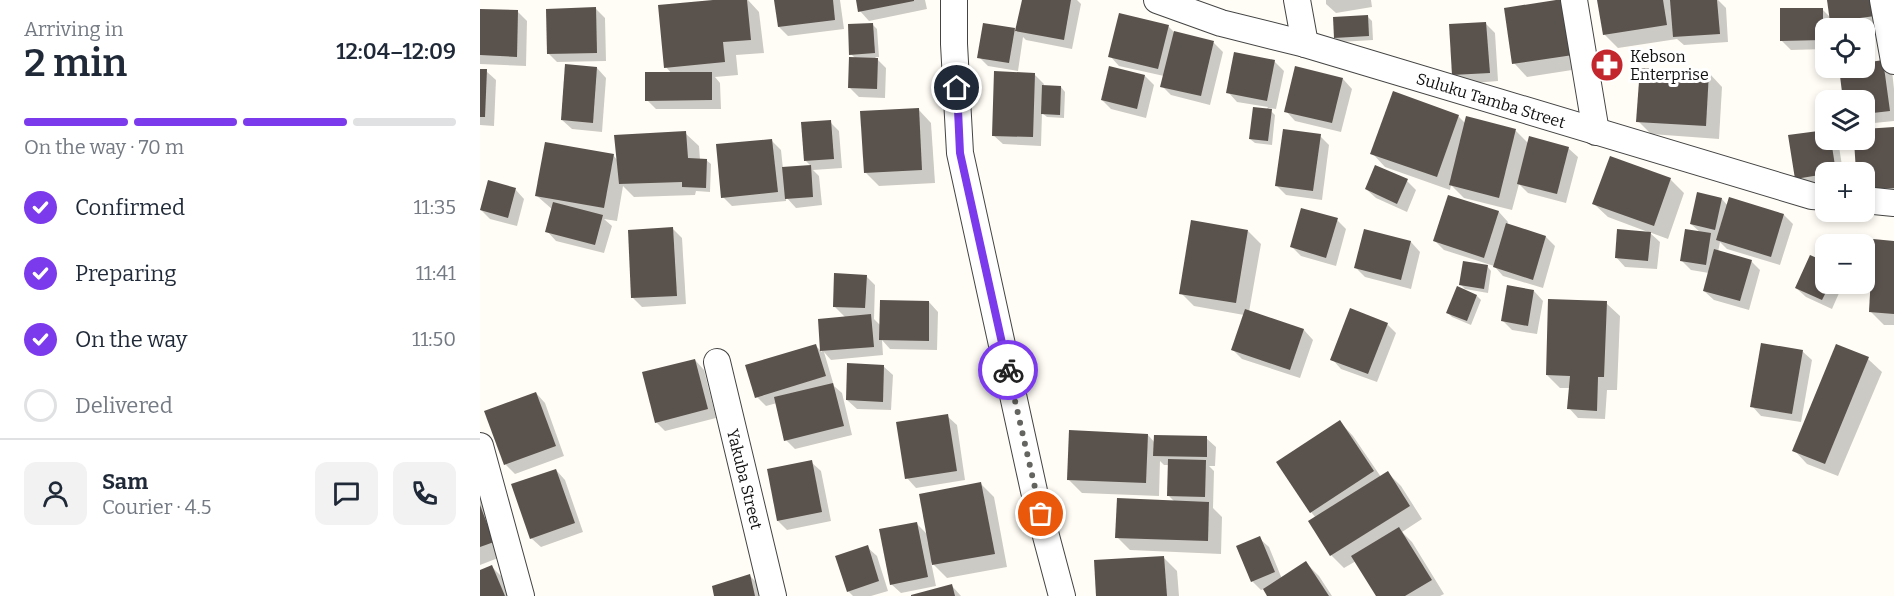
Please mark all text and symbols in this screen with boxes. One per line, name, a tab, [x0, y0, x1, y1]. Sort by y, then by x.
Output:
text: Arriving in	[24, 17, 123, 41]
map controls	[1815, 18, 1875, 294]
button: locate	[1815, 18, 1875, 78]
text: 12:04–12:09	[336, 38, 456, 65]
text: 2 min	[24, 40, 127, 86]
pharmacy icon: Kebson Enterprise	[1589, 47, 1625, 83]
place label: Kebson Enterprise	[1630, 47, 1709, 84]
pin	[931, 62, 982, 113]
street label: Suluku Tamba Street	[1414, 69, 1568, 132]
icon: home	[940, 71, 973, 104]
button: layers	[1815, 90, 1875, 150]
text: On the way · 70 m	[24, 135, 184, 159]
button: +	[1815, 162, 1875, 222]
icon: check	[24, 191, 57, 224]
text: Confirmed	[75, 194, 185, 221]
text: 11:35	[413, 195, 456, 219]
button: −	[1815, 234, 1875, 294]
icon: check	[24, 257, 57, 290]
text: Preparing	[75, 260, 177, 287]
text: 11:41	[416, 261, 456, 285]
icon: check	[24, 323, 57, 356]
text: On the way	[75, 326, 187, 353]
text: 11:50	[412, 327, 456, 351]
courier	[978, 340, 1038, 400]
icon: bike	[992, 354, 1025, 387]
text: Delivered	[75, 392, 173, 419]
street label: Yakuba Street	[723, 427, 766, 531]
button: person	[24, 462, 87, 525]
button: chat	[315, 462, 378, 525]
button: phone	[393, 462, 456, 525]
text: Sam	[102, 468, 148, 495]
pin	[1015, 488, 1066, 539]
text: Courier · 4.5	[102, 495, 211, 519]
icon: bag	[1024, 497, 1057, 530]

